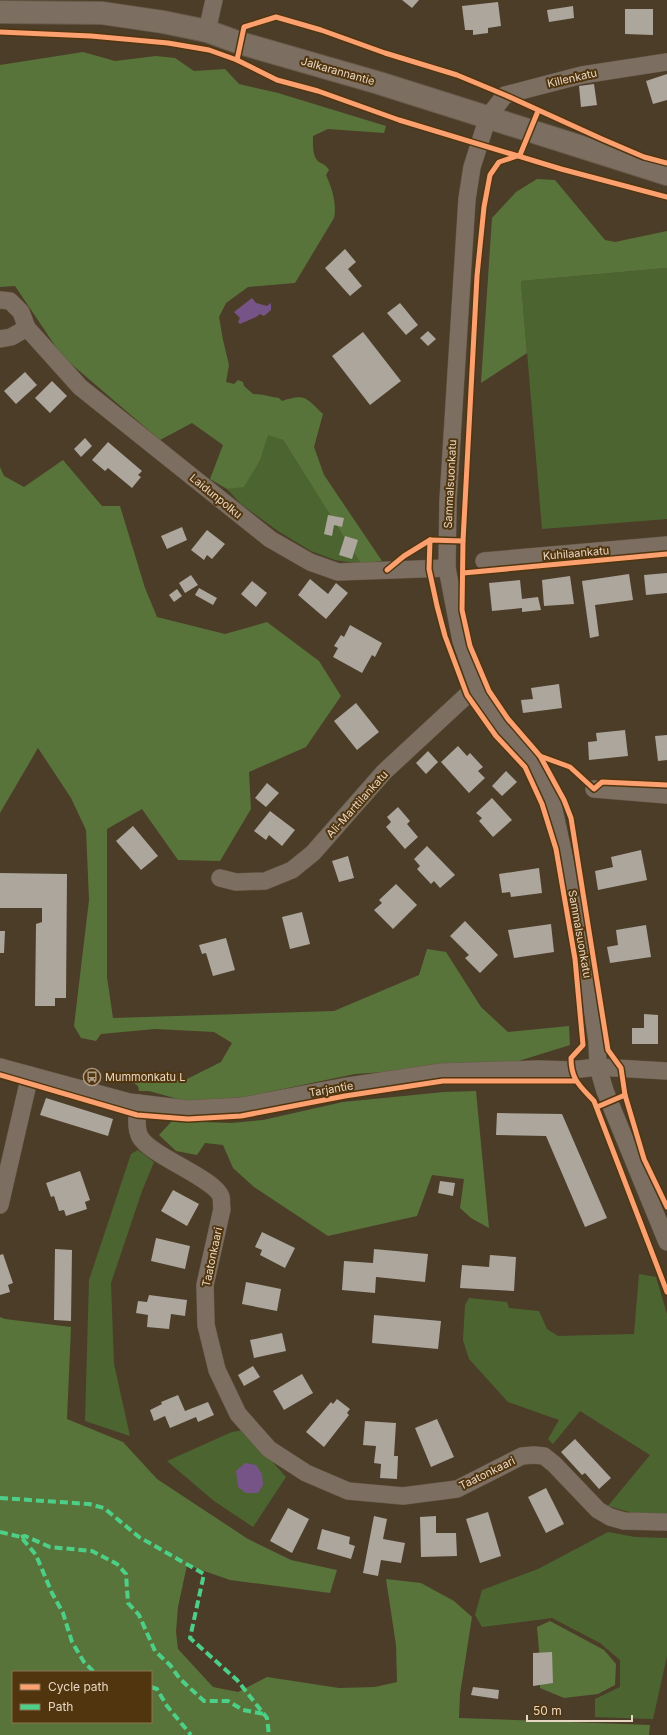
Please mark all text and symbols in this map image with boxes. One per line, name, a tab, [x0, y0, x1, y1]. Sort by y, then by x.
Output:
street label: Jalkarannantie	[300, 54, 376, 88]
street label: Killenkatu	[546, 65, 598, 91]
street label: Sammalsuonkatu	[441, 439, 459, 529]
street label: Laidunpolku	[187, 471, 245, 521]
street label: Kuhilaankatu	[542, 543, 610, 563]
street label: Ali-Marttilankatu	[323, 767, 391, 841]
street label: Sammalsuonkatu	[565, 889, 595, 979]
bus stop icon: Mummonkatu L	[82, 1067, 102, 1087]
place label: Mummonkatu L	[105, 1070, 185, 1084]
street label: Tarjantie	[308, 1078, 354, 1100]
street label: Taatonkaari	[199, 1226, 225, 1288]
street label: Taatonkaari	[457, 1453, 517, 1493]
legend	[12, 1671, 152, 1723]
text: Cycle path	[48, 1679, 109, 1694]
scale bar	[527, 1697, 632, 1723]
text: Path	[48, 1699, 73, 1714]
text: 50 m	[533, 1703, 562, 1718]

